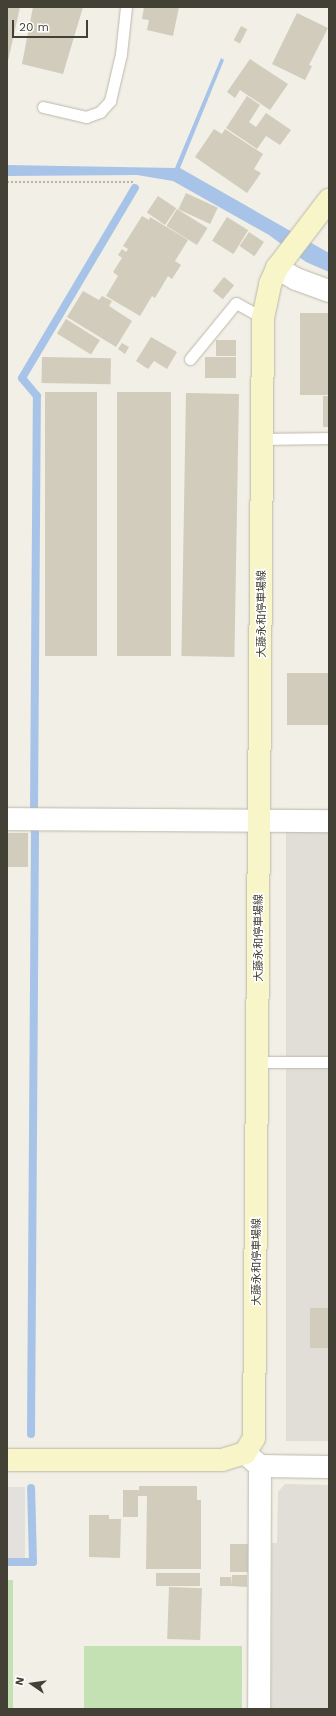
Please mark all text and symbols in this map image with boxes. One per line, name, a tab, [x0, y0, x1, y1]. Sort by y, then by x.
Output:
scale bar	[14, 12, 90, 38]
text: 20 m	[19, 20, 49, 34]
street label: 大藤永和停車場線	[255, 570, 269, 658]
street label: 大藤永和停車場線	[252, 894, 266, 982]
street label: 大藤永和停車場線	[250, 1218, 264, 1306]
north arrow	[12, 1664, 52, 1704]
text: N	[13, 1676, 27, 1687]

